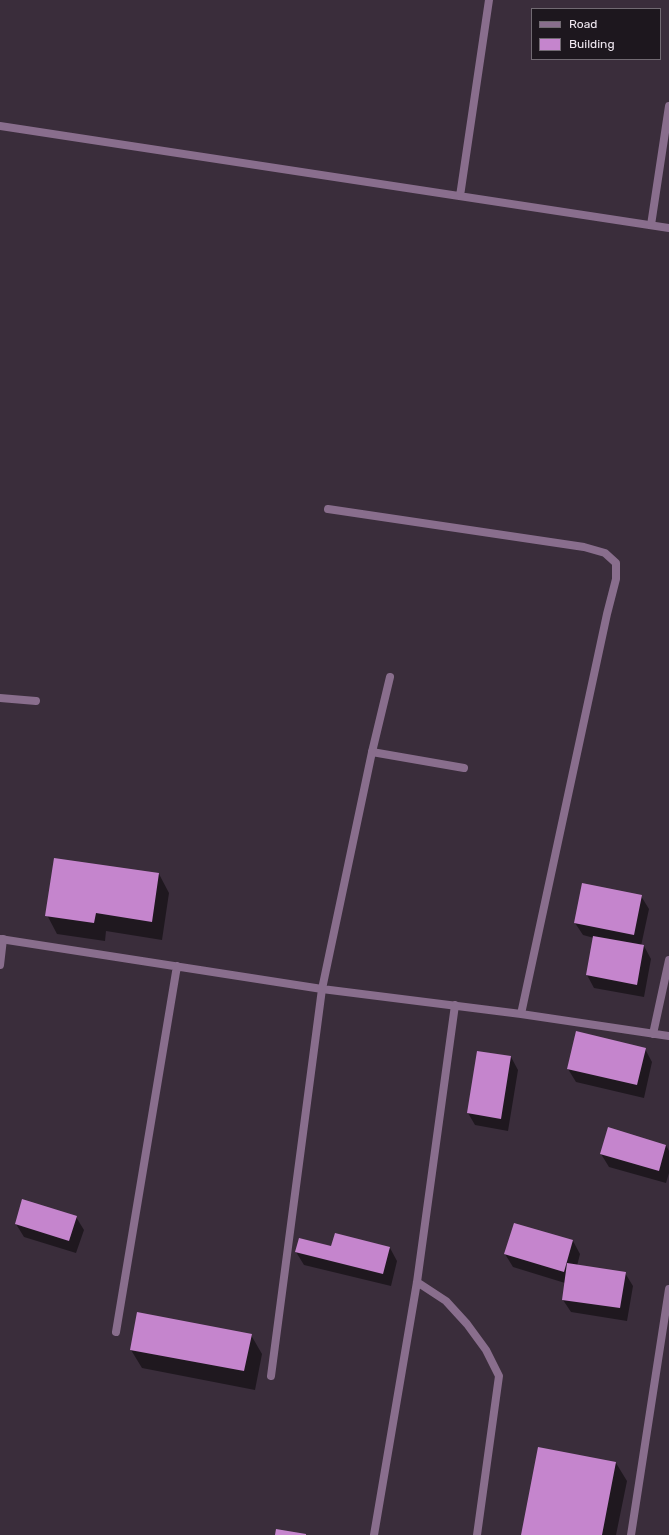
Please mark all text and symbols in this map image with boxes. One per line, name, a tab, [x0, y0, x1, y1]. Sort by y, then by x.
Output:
legend	[531, 8, 661, 60]
text: Road	[569, 17, 597, 31]
text: Building	[569, 37, 615, 51]

